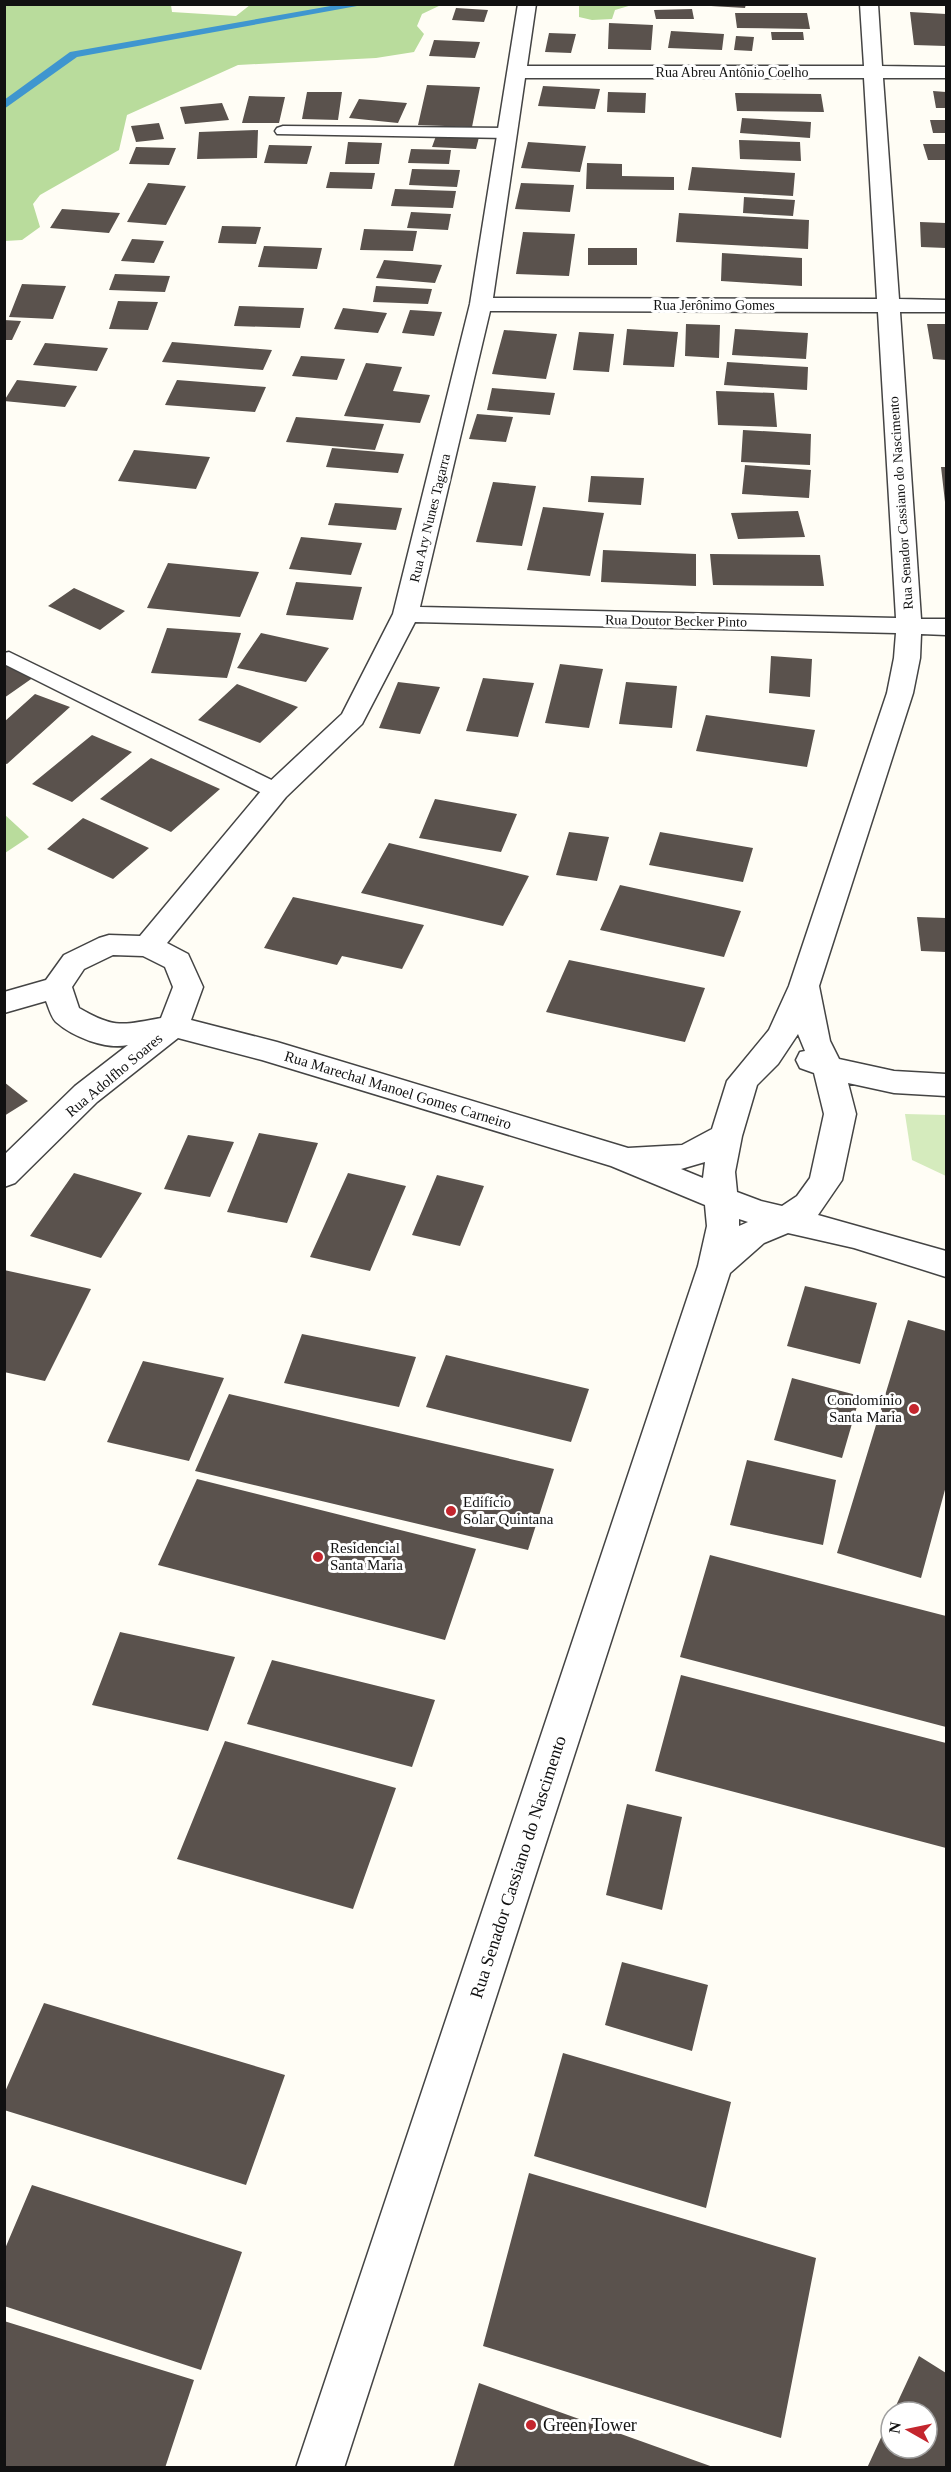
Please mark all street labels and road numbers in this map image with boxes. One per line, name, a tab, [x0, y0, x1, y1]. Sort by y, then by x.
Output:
street label: Rua Abreu Antônio Coelho	[656, 65, 808, 80]
street label: Rua Jerônimo Gomes	[653, 298, 775, 313]
street label: Rua Senador Cassiano do Nascimento	[886, 396, 916, 610]
street label: Rua Ary Nunes Tagarra	[407, 451, 453, 584]
street label: Rua Doutor Becker Pinto	[605, 612, 747, 630]
street label: Rua Adolfho Soares	[63, 1030, 166, 1120]
street label: Rua Marechal Manoel Gomes Carneiro	[283, 1048, 513, 1132]
street label: Rua Senador Cassiano do Nascimento	[466, 1733, 570, 2001]

